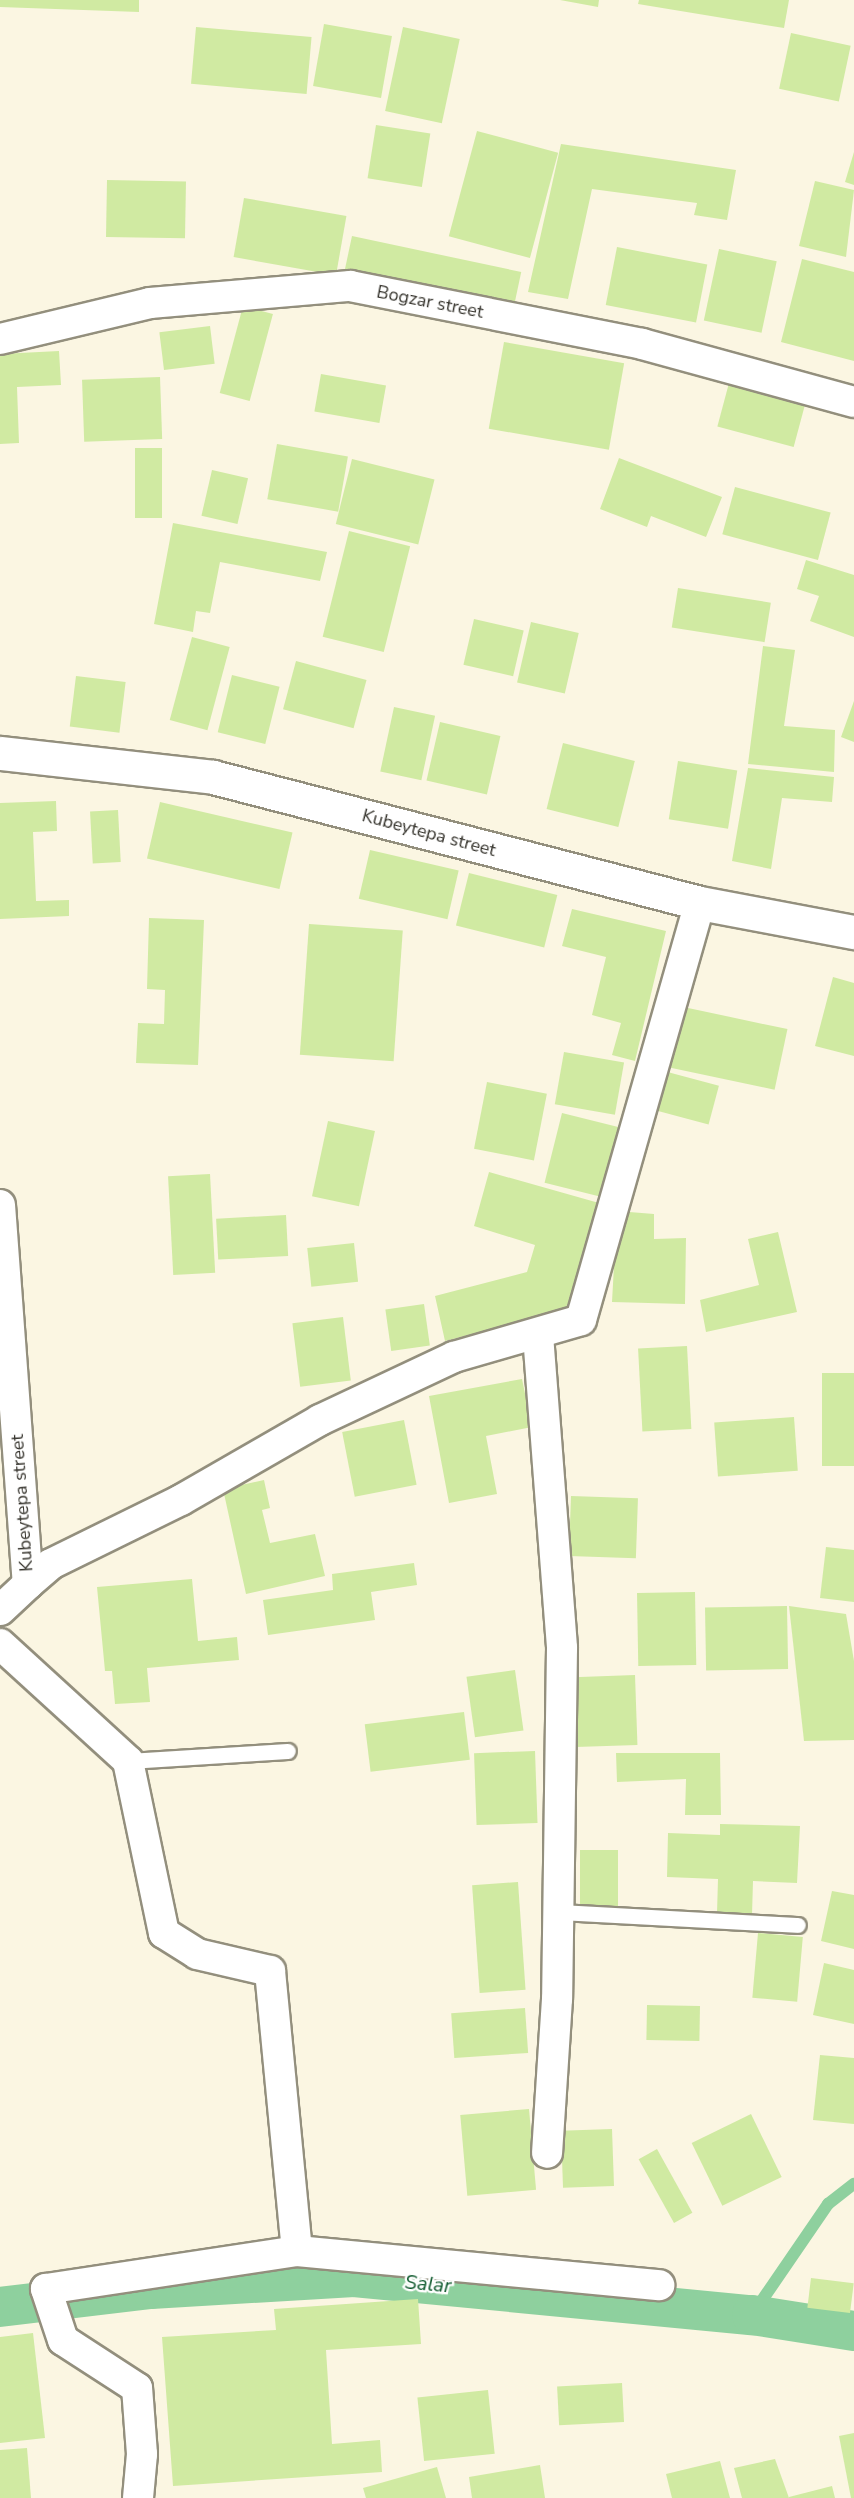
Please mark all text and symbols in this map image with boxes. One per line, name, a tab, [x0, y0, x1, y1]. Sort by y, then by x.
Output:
street label: Bogzar street	[375, 281, 485, 323]
street label: Kubeytepa street	[360, 805, 498, 861]
street label: Kubeytepa street	[6, 1434, 38, 1572]
water label: Salar	[404, 2270, 452, 2298]

